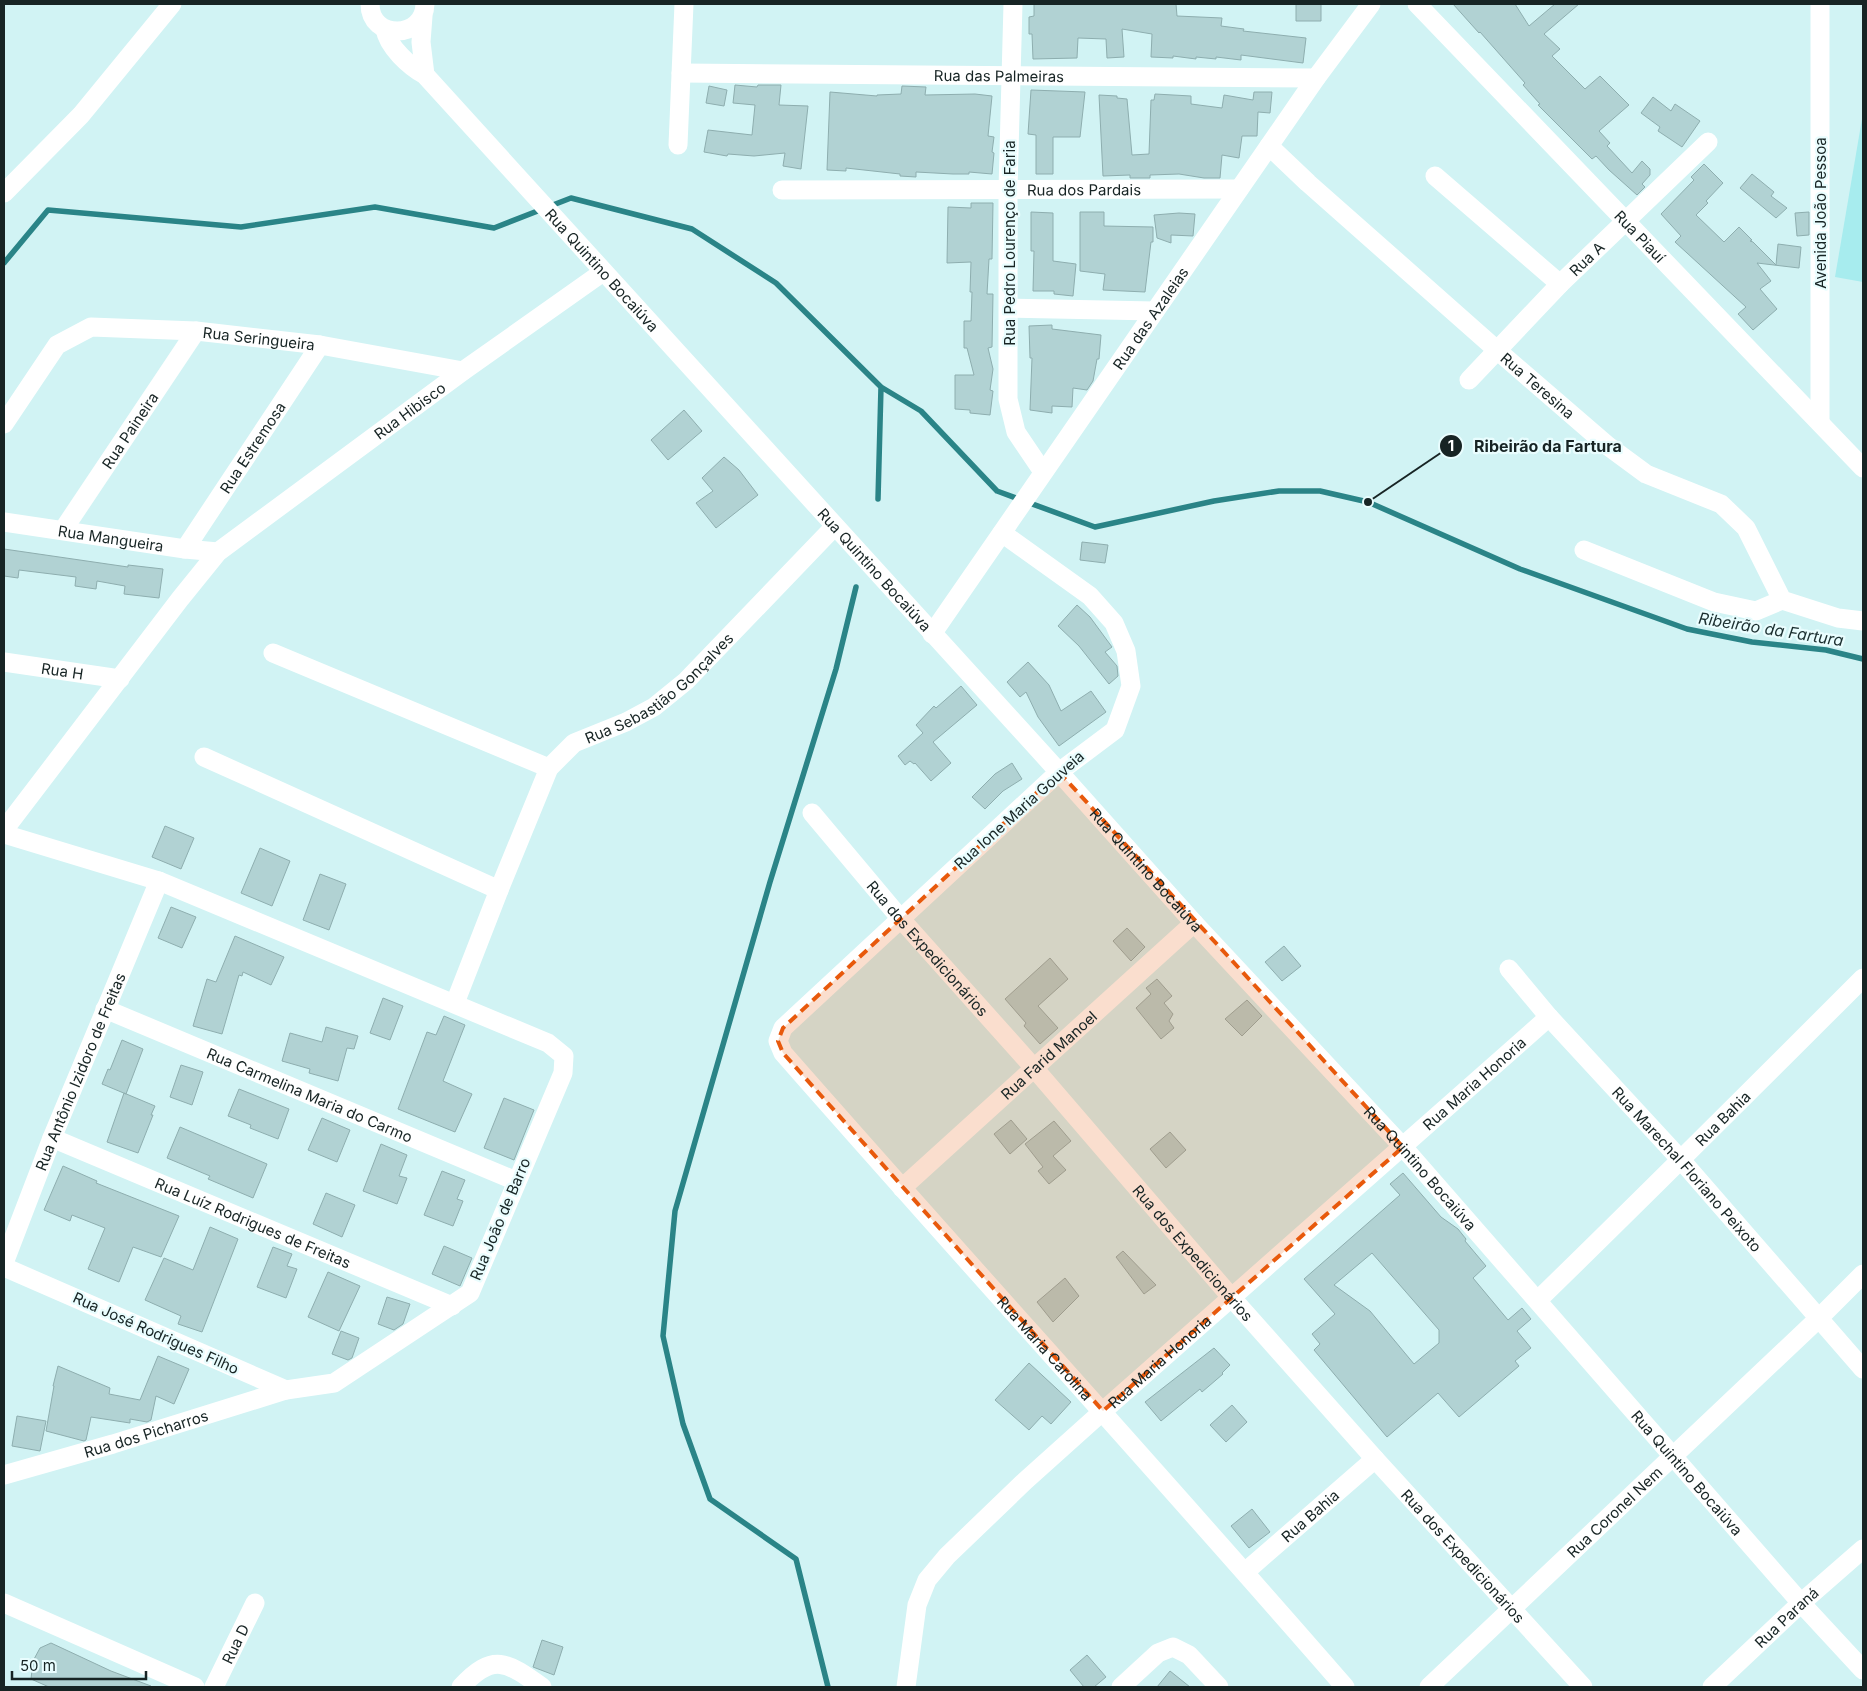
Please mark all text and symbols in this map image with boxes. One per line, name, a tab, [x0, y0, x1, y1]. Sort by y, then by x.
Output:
street label: Rua das Palmeiras	[934, 65, 1064, 86]
street label: Avenida João Pessoa	[1811, 137, 1830, 289]
street label: Rua Pedro Lourenço de Faria	[1000, 140, 1019, 346]
street label: Rua dos Pardais	[1027, 180, 1141, 199]
street label: Rua Quintino Bocaiúva	[541, 204, 663, 335]
street label: Rua Piauí	[1611, 206, 1670, 267]
street label: Rua A	[1565, 237, 1608, 280]
street label: Rua das Azaleias	[1108, 263, 1192, 373]
street label: Rua Seringueira	[202, 322, 316, 354]
street label: Rua Teresina	[1497, 348, 1579, 422]
street label: Rua Hibisco	[370, 378, 449, 443]
street label: Rua Paineira	[97, 388, 162, 472]
street label: Rua Estremosa	[215, 398, 289, 497]
callout: Ribeirão da Fartura	[1439, 431, 1631, 462]
text: 1	[1448, 436, 1454, 455]
text: Ribeirão da Fartura	[1474, 436, 1622, 456]
street label: Rua Quintino Bocaiúva	[814, 504, 936, 635]
street label: Rua Mangueira	[57, 521, 165, 555]
water label: Ribeirão da Fartura	[1697, 608, 1845, 650]
street label: Rua Sebastião Gonçalves	[582, 629, 737, 747]
street label: Rua H	[40, 658, 85, 683]
street label: Rua Ione Maria Gouveia	[950, 747, 1088, 873]
street label: Rua Quintino Bocaiúva	[1086, 804, 1207, 936]
street label: Rua dos Expedicionários	[863, 876, 993, 1020]
street label: Rua Antônio Izidoro de Freitas	[31, 970, 129, 1173]
street label: Rua Farid Manoel	[997, 1006, 1101, 1103]
street label: Rua Maria Honoria	[1419, 1033, 1530, 1134]
street label: Rua Carmelina Maria do Carmo	[204, 1043, 415, 1146]
street label: Rua Marechal Floriano Peixoto	[1608, 1083, 1766, 1256]
street label: Rua Bahia	[1691, 1087, 1754, 1150]
street label: Rua Quintino Bocaiúva	[1360, 1102, 1481, 1234]
street label: Rua João de Barro	[466, 1155, 534, 1283]
street label: Rua Luíz Rodrigues de Freitas	[152, 1173, 354, 1272]
street label: Rua dos Expedicionários	[1129, 1181, 1257, 1325]
street label: Rua José Rodrigues Filho	[70, 1288, 242, 1378]
street label: Rua Maria Carolina	[993, 1292, 1097, 1404]
street label: Rua Maria Honoria	[1104, 1311, 1215, 1412]
street label: Rua dos Picharros	[82, 1405, 211, 1461]
street label: Rua Quintino Bocaiúva	[1628, 1406, 1747, 1539]
street label: Rua Coronel Nem	[1563, 1462, 1666, 1561]
street label: Rua Bahia	[1277, 1485, 1343, 1546]
street label: Rua dos Expedicionários	[1397, 1485, 1529, 1627]
street label: Rua Paraná	[1750, 1583, 1822, 1652]
street label: Rua D	[217, 1621, 253, 1667]
scale bar	[12, 1648, 146, 1680]
text: 50 m	[20, 1656, 56, 1675]

